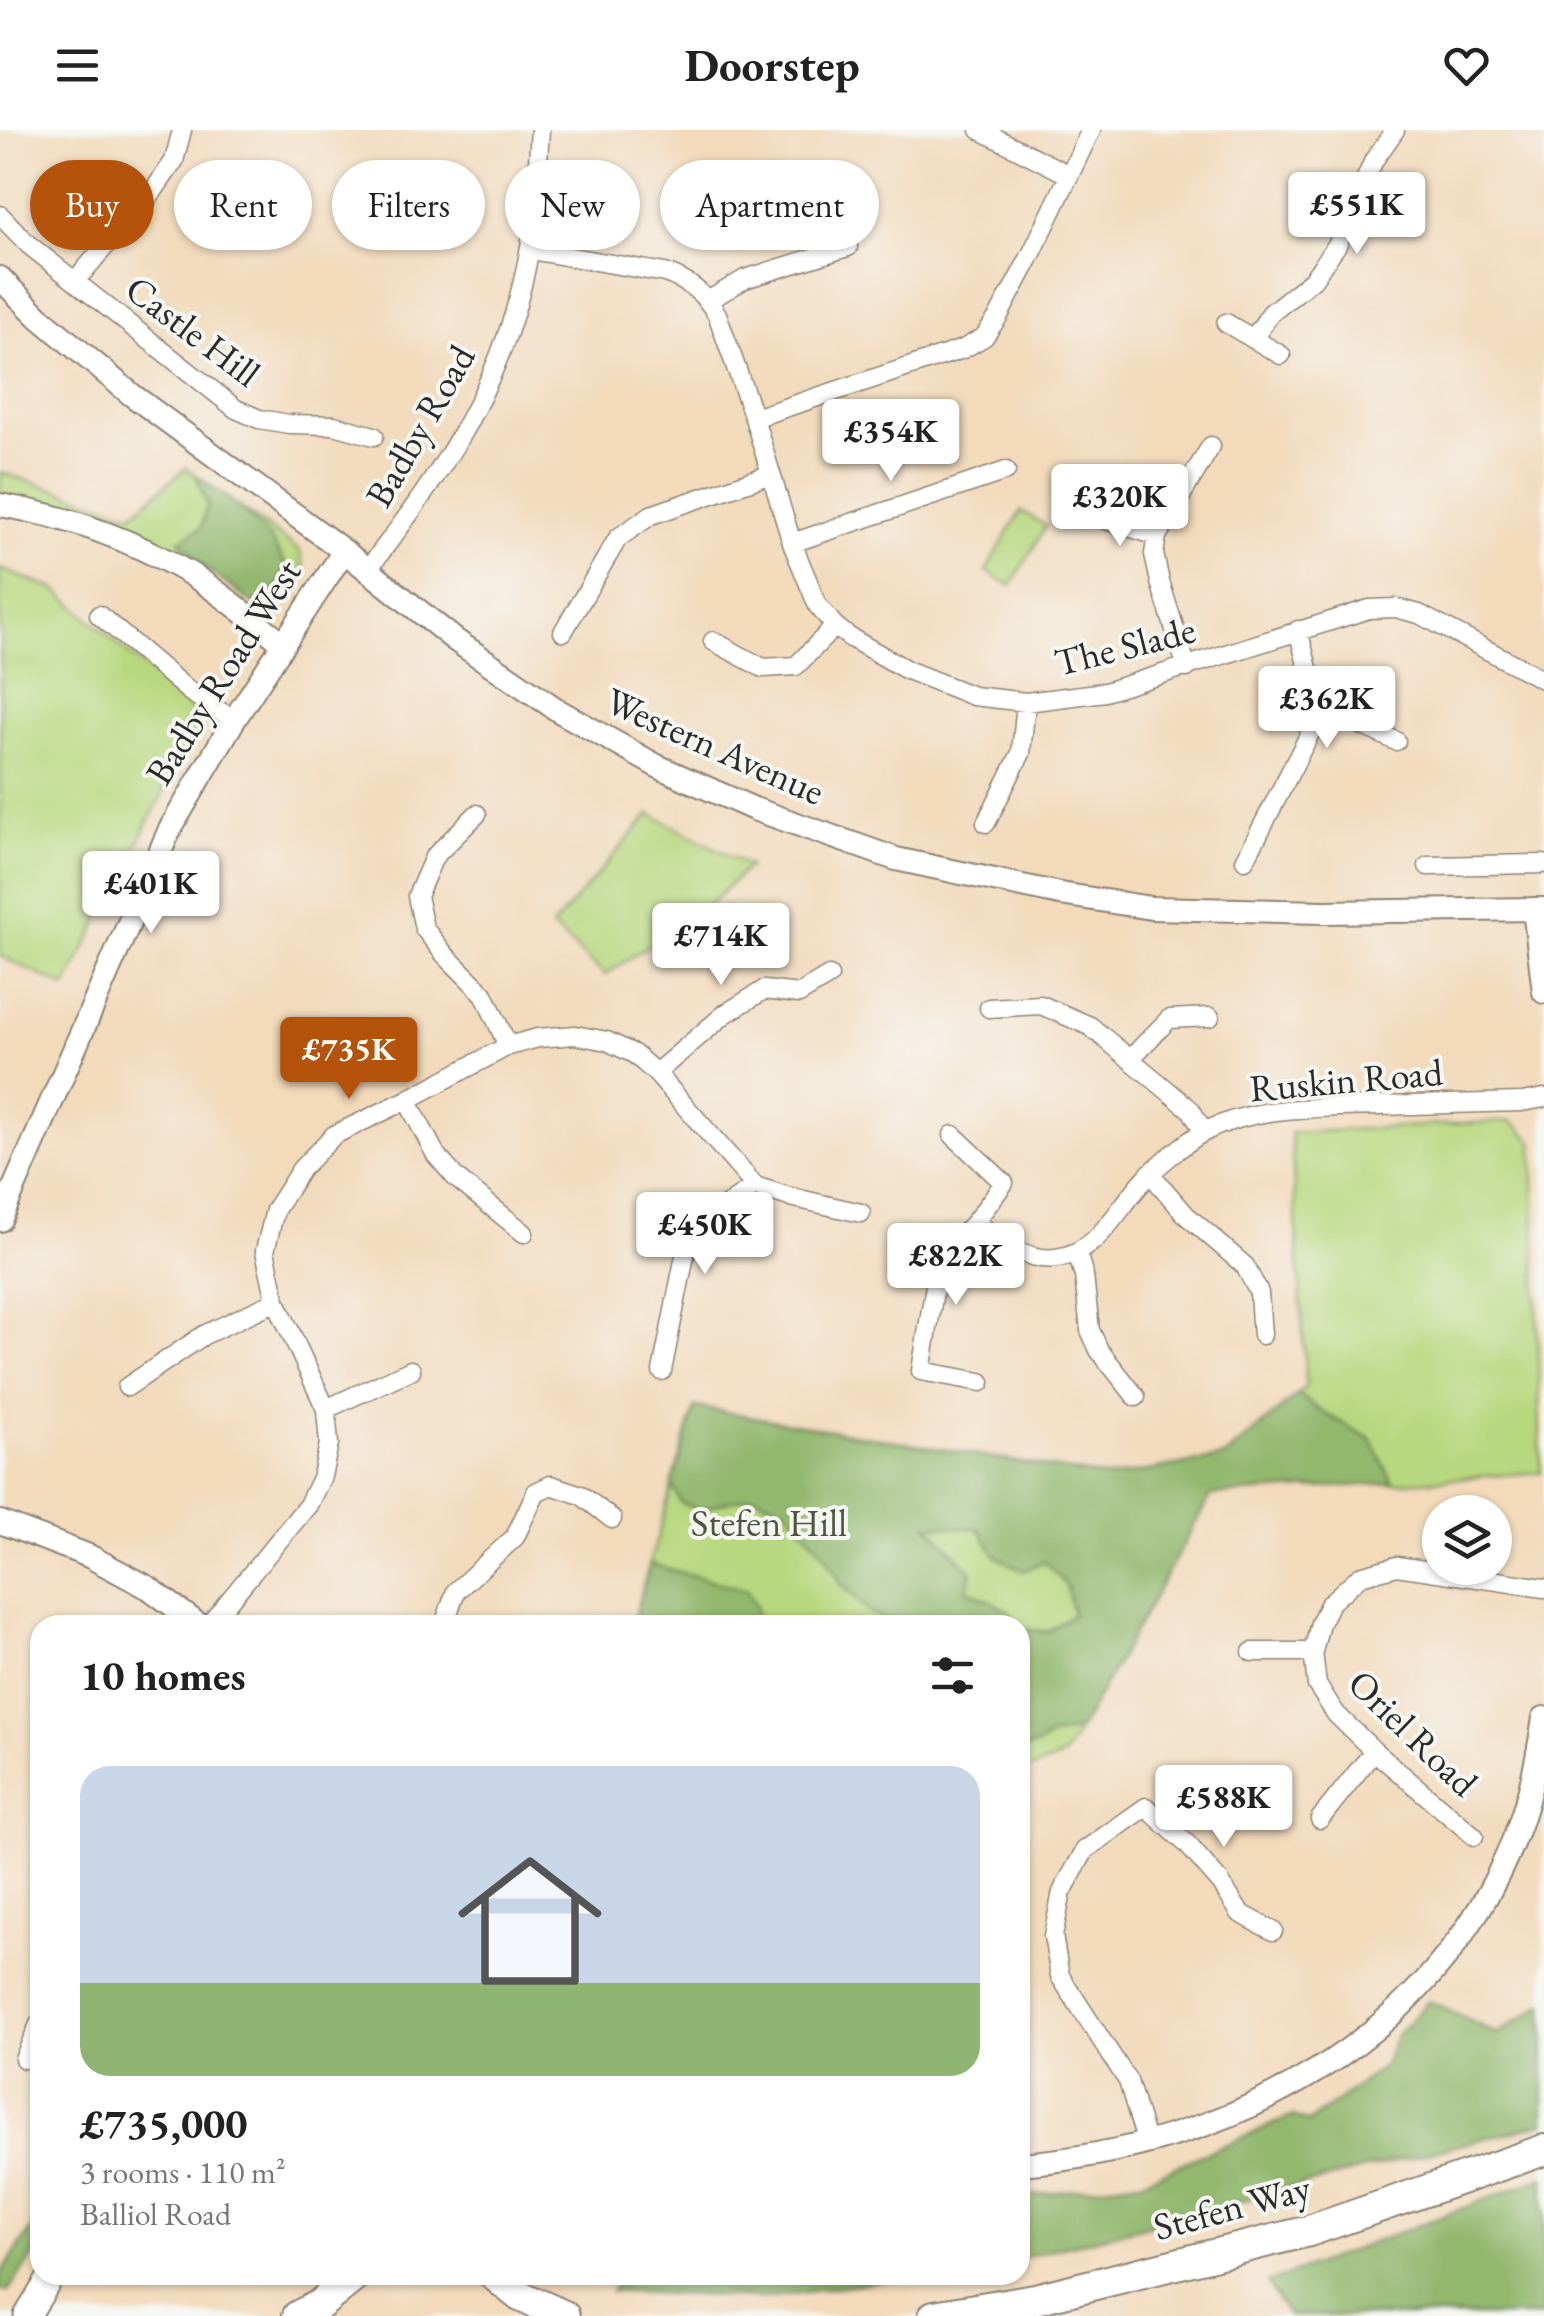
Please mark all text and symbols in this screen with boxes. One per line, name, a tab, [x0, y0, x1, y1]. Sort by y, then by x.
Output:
text: Doorstep	[684, 36, 860, 94]
icon: menu	[50, 38, 105, 93]
icon: heart	[1439, 38, 1494, 93]
chip: Buy	[30, 160, 154, 250]
chip: Rent	[174, 160, 312, 250]
chip: Filters	[332, 160, 485, 250]
chip: New	[505, 160, 640, 250]
chip: Apartment	[660, 160, 879, 250]
pin: £551K	[1287, 172, 1427, 257]
text: £551K	[1310, 183, 1404, 225]
street label: Castle Hill	[116, 264, 270, 397]
street label: Badby Road	[354, 335, 486, 516]
pin: £354K	[821, 399, 961, 484]
text: £354K	[844, 410, 938, 452]
pin: £320K	[1050, 464, 1190, 549]
text: £320K	[1073, 475, 1167, 517]
street label: Badby Road West	[134, 550, 311, 794]
street label: The Slade	[1049, 604, 1200, 687]
pin: £362K	[1257, 666, 1397, 751]
street label: Western Avenue	[598, 676, 832, 816]
text: £362K	[1280, 677, 1374, 719]
pin: £401K	[81, 851, 221, 936]
text: £401K	[104, 862, 198, 904]
pin: £714K	[651, 903, 791, 988]
text: £714K	[674, 914, 768, 956]
pin: £735K	[279, 1017, 419, 1102]
text: £735K	[302, 1028, 396, 1070]
street label: Ruskin Road	[1247, 1047, 1445, 1112]
pin: £450K	[635, 1192, 775, 1277]
text: £450K	[658, 1203, 752, 1245]
pin: £822K	[886, 1223, 1026, 1308]
text: £822K	[909, 1234, 1003, 1276]
map controls	[1422, 1495, 1512, 1585]
button: layers	[1422, 1495, 1512, 1585]
park label: Stefen Hill	[691, 1498, 847, 1547]
text: 10 homes	[80, 1648, 246, 1703]
icon: filters	[925, 1648, 980, 1703]
street label: Oriel Road	[1338, 1659, 1489, 1807]
pin: £588K	[1154, 1765, 1294, 1850]
text: £588K	[1177, 1776, 1271, 1818]
icon: home	[440, 1831, 620, 2011]
text: £735,000	[80, 2096, 248, 2151]
text: 3 rooms · 110 m²	[80, 2151, 286, 2193]
street label: Stefen Way	[1148, 2162, 1316, 2251]
text: Balliol Road	[80, 2193, 231, 2235]

